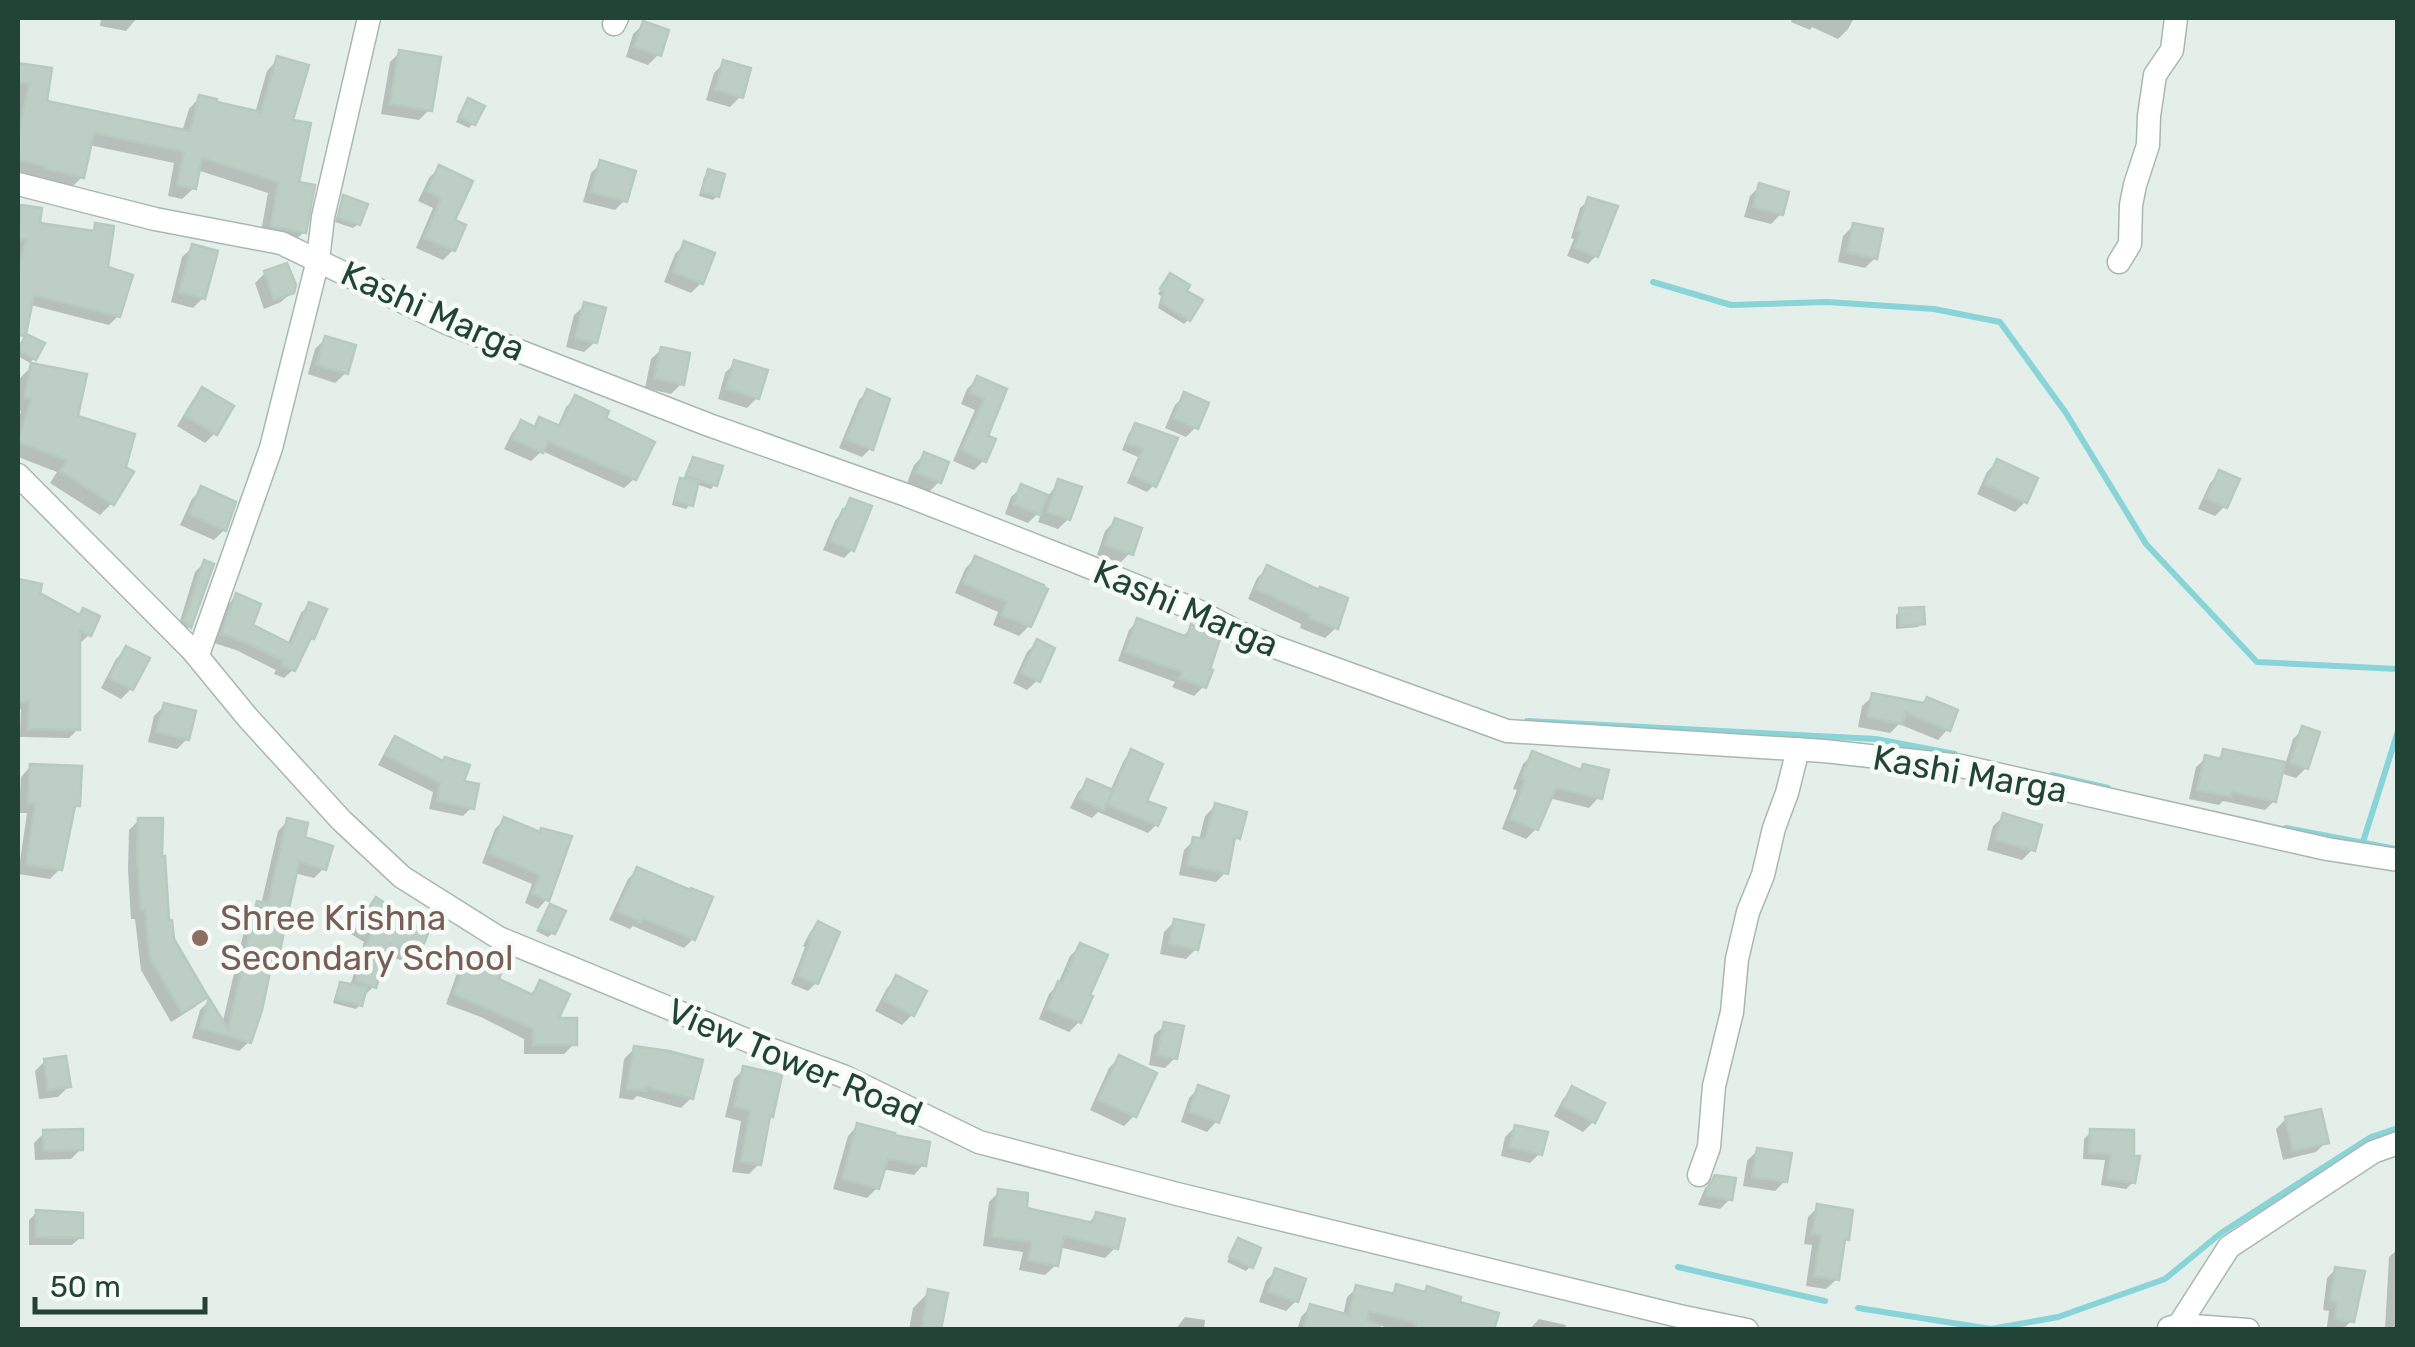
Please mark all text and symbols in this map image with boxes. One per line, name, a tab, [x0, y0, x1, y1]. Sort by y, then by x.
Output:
street label: Kashi Marga	[335, 252, 531, 370]
street label: Kashi Marga	[1087, 550, 1285, 666]
street label: Kashi Marga	[1870, 736, 2070, 812]
place label: Shree Krishna Secondary School	[220, 897, 514, 979]
marker: Shree Krishna Secondary School	[189, 927, 211, 949]
street label: View Tower Road	[661, 989, 929, 1135]
scale bar	[35, 1252, 205, 1314]
text: 50 m	[50, 1269, 121, 1305]

